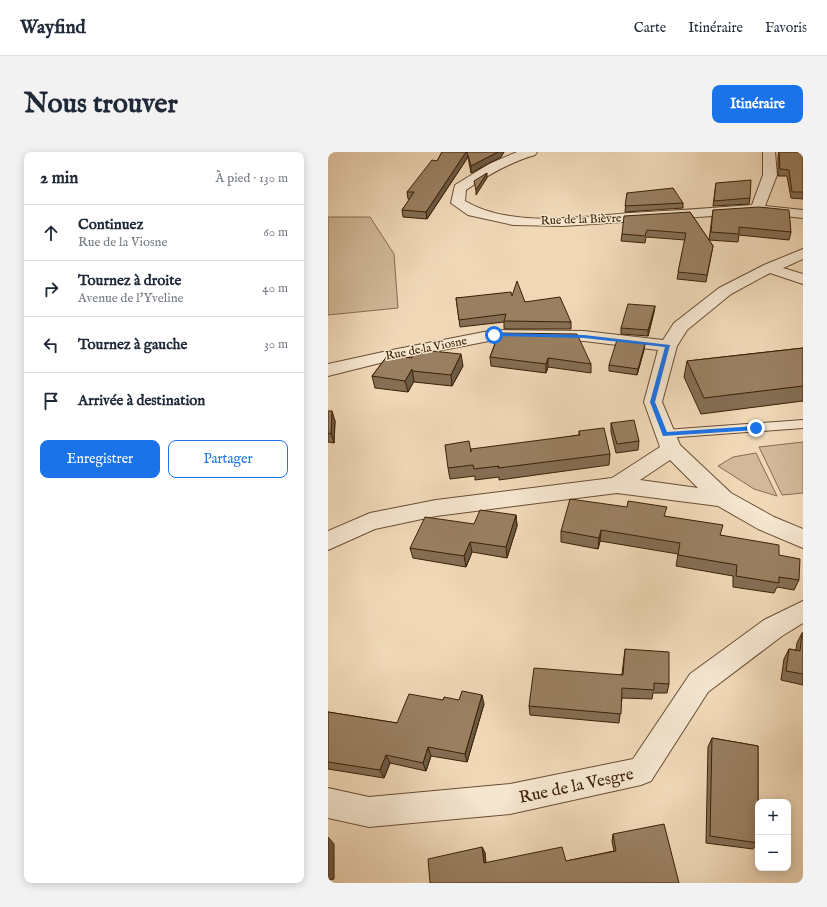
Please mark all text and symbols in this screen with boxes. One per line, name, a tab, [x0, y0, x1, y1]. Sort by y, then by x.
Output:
text: Wayfind	[20, 16, 86, 40]
text: Carte	[634, 19, 666, 37]
text: Itinéraire	[688, 19, 743, 37]
text: Favoris	[765, 19, 807, 37]
button: Itinéraire	[712, 85, 803, 123]
text: Nous trouver	[24, 87, 178, 122]
text: 2 min	[40, 168, 78, 189]
text: À pied · 130 m	[216, 170, 288, 187]
street label: Rue de la Bièvre	[540, 211, 622, 228]
text: Continuez	[78, 215, 143, 234]
icon: ahead	[40, 222, 62, 244]
text: 60 m	[263, 224, 288, 241]
text: Rue de la Viosne	[78, 234, 168, 251]
text: Tournez à droite	[78, 271, 181, 290]
icon: right	[40, 278, 62, 300]
text: 40 m	[262, 280, 288, 297]
text: Avenue de l'Yveline	[78, 290, 184, 307]
route start	[485, 326, 503, 344]
street label: Rue de la Viosne	[384, 333, 469, 364]
icon: left	[40, 334, 62, 356]
text: Tournez à gauche	[78, 335, 187, 354]
text: 30 m	[264, 336, 288, 353]
icon: arrive	[40, 390, 62, 412]
text: Arrivée à destination	[78, 391, 205, 410]
route end	[747, 419, 765, 437]
button: Enregistrer	[40, 440, 160, 478]
button: Partager	[168, 440, 288, 478]
street label: Rue de la Vesgre	[517, 764, 636, 809]
map controls	[755, 799, 791, 871]
button: +	[755, 799, 791, 835]
button: −	[755, 835, 791, 871]

